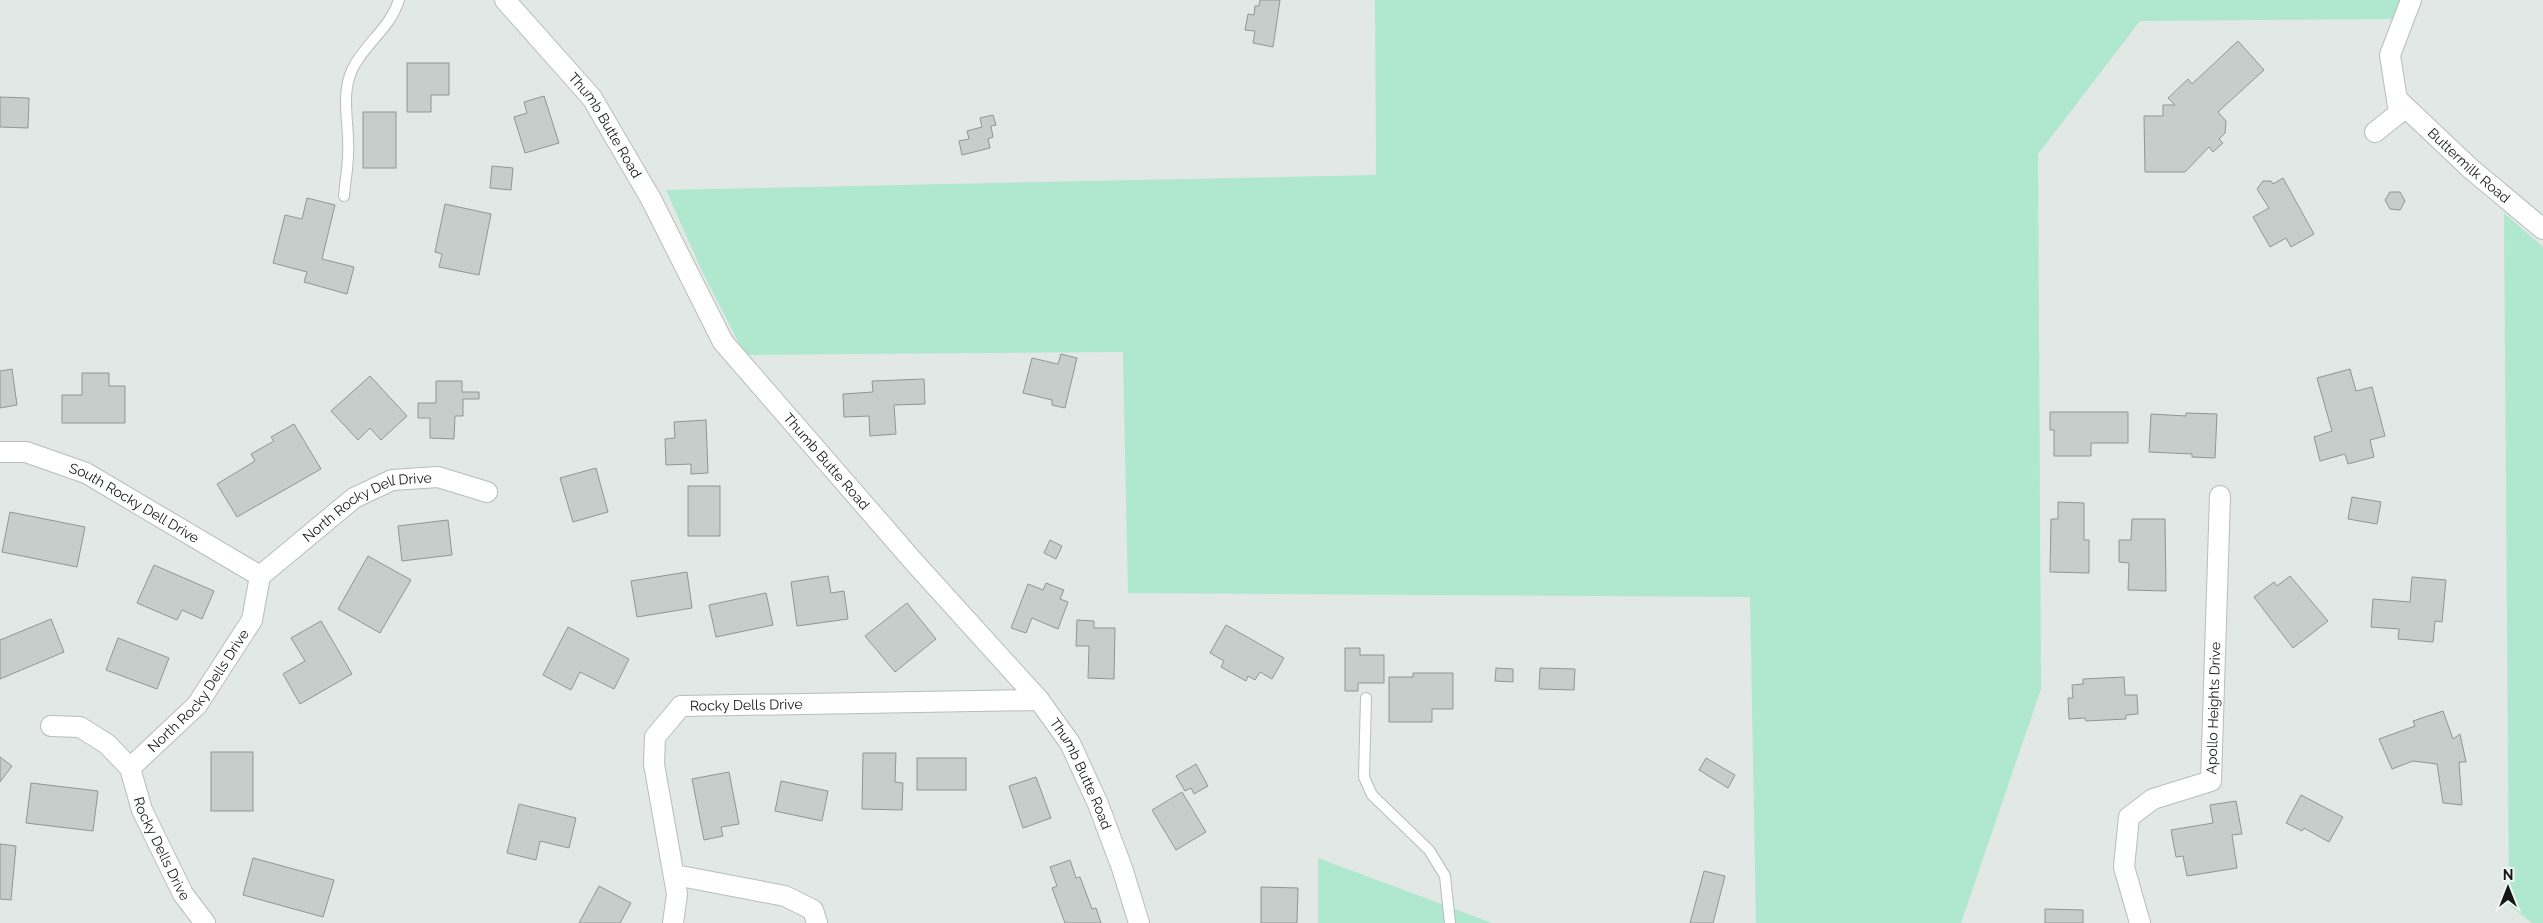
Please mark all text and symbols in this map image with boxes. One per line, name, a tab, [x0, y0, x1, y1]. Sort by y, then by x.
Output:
street label: Thumb Butte Road	[565, 69, 645, 181]
street label: Buttermilk Road	[2425, 125, 2513, 206]
street label: Thumb Butte Road	[780, 410, 873, 513]
street label: South Rocky Dell Drive	[67, 460, 202, 546]
street label: North Rocky Dell Drive	[300, 469, 432, 545]
street label: North Rocky Dells Drive	[144, 626, 252, 755]
street label: Apollo Heights Drive	[2203, 642, 2223, 775]
street label: Rocky Dells Drive	[690, 696, 803, 714]
street label: Thumb Butte Road	[1047, 715, 1115, 832]
street label: Rocky Dells Drive	[131, 795, 193, 904]
north arrow	[2483, 863, 2533, 913]
text: N	[2503, 867, 2513, 883]

